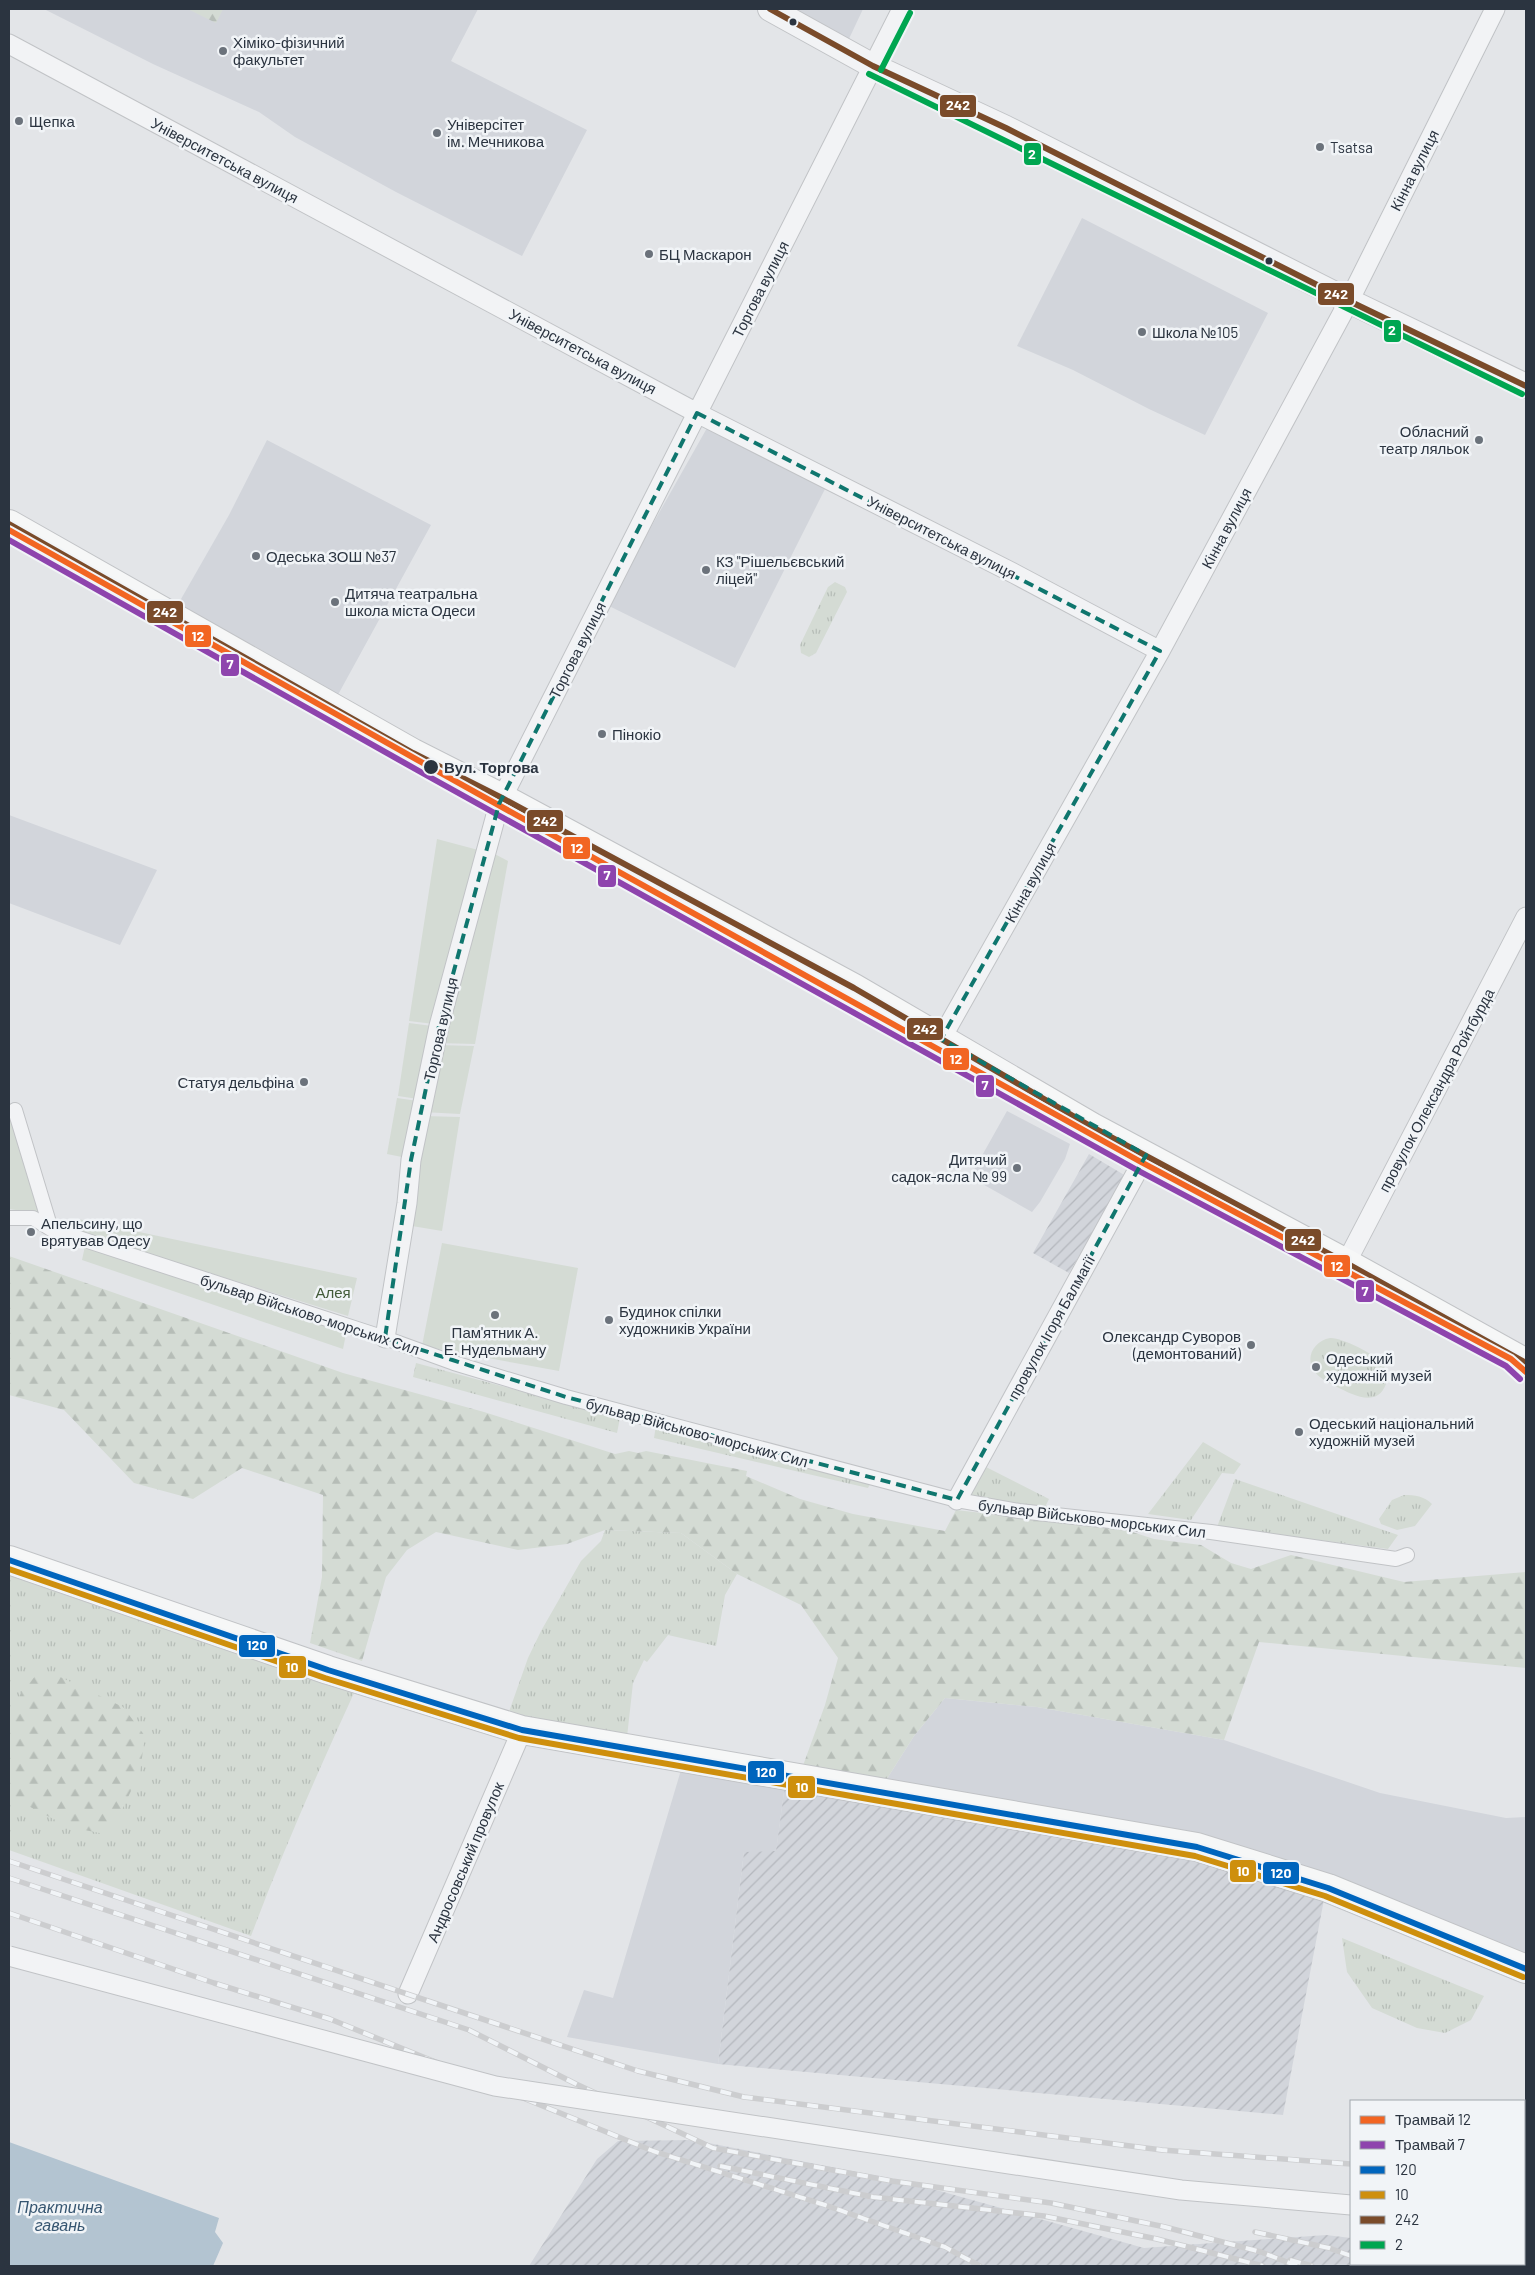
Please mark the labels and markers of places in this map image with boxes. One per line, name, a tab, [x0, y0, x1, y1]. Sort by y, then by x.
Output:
unlabelled marker	[788, 17, 798, 27]
place label: Хіміко-фізичний факультет	[233, 33, 345, 68]
marker: Хіміко-фізичний факультет	[217, 45, 229, 57]
place label: Щепка	[29, 112, 75, 130]
marker: Щепка	[13, 115, 25, 127]
place label: Універсітет ім. Мечникова	[447, 115, 545, 150]
marker: Універсітет ім. Мечникова	[431, 127, 443, 139]
place label: Tsatsa	[1330, 138, 1373, 156]
marker: Tsatsa	[1314, 141, 1326, 153]
place label: БЦ Маскарон	[659, 245, 752, 263]
marker: БЦ Маскарон	[643, 248, 655, 260]
unlabelled marker	[1264, 256, 1274, 266]
place label: Школа №105	[1152, 323, 1238, 341]
marker: Школа №105	[1136, 326, 1148, 338]
place label: Обласний театр ляльок	[1379, 422, 1469, 457]
marker: Обласний театр ляльок	[1473, 434, 1485, 446]
place label: Одеська ЗОШ №37	[266, 547, 396, 565]
marker: Одеська ЗОШ №37	[250, 550, 262, 562]
place label: КЗ "Рішельєвський ліцей"	[716, 552, 844, 587]
marker: КЗ "Рішельєвський ліцей"	[700, 564, 712, 576]
place label: Дитяча театральна школа міста Одеси	[345, 584, 478, 619]
marker: Дитяча театральна школа міста Одеси	[329, 596, 341, 608]
place label: Пінокіо	[612, 725, 661, 743]
marker: Пінокіо	[596, 728, 608, 740]
marker: Вул. Торгова	[422, 758, 440, 776]
place label: Вул. Торгова	[444, 758, 539, 776]
place label: Статуя дельфіна	[177, 1073, 295, 1091]
marker: Статуя дельфіна	[298, 1076, 310, 1088]
place label: Дитячий садок-ясла № 99	[891, 1150, 1007, 1185]
marker: Дитячий садок-ясла № 99	[1011, 1162, 1023, 1174]
place label: Апельсину, що врятував Одесу	[41, 1214, 151, 1249]
marker: Апельсину, що врятував Одесу	[25, 1226, 37, 1238]
place label: Будинок спілки художників України	[619, 1302, 751, 1337]
marker: Пам'ятник А. Е. Нудельману	[489, 1309, 501, 1321]
marker: Будинок спілки художників України	[603, 1314, 615, 1326]
place label: Пам'ятник А. Е. Нудельману	[444, 1323, 547, 1358]
place label: Олександр Суворов (демонтований)	[1102, 1327, 1241, 1362]
marker: Олександр Суворов (демонтований)	[1245, 1339, 1257, 1351]
place label: Одеський художній музей	[1326, 1349, 1432, 1384]
marker: Одеський художній музей	[1310, 1361, 1322, 1373]
place label: Одеський національний художній музей	[1309, 1414, 1474, 1449]
marker: Одеський національний художній музей	[1293, 1426, 1305, 1438]

